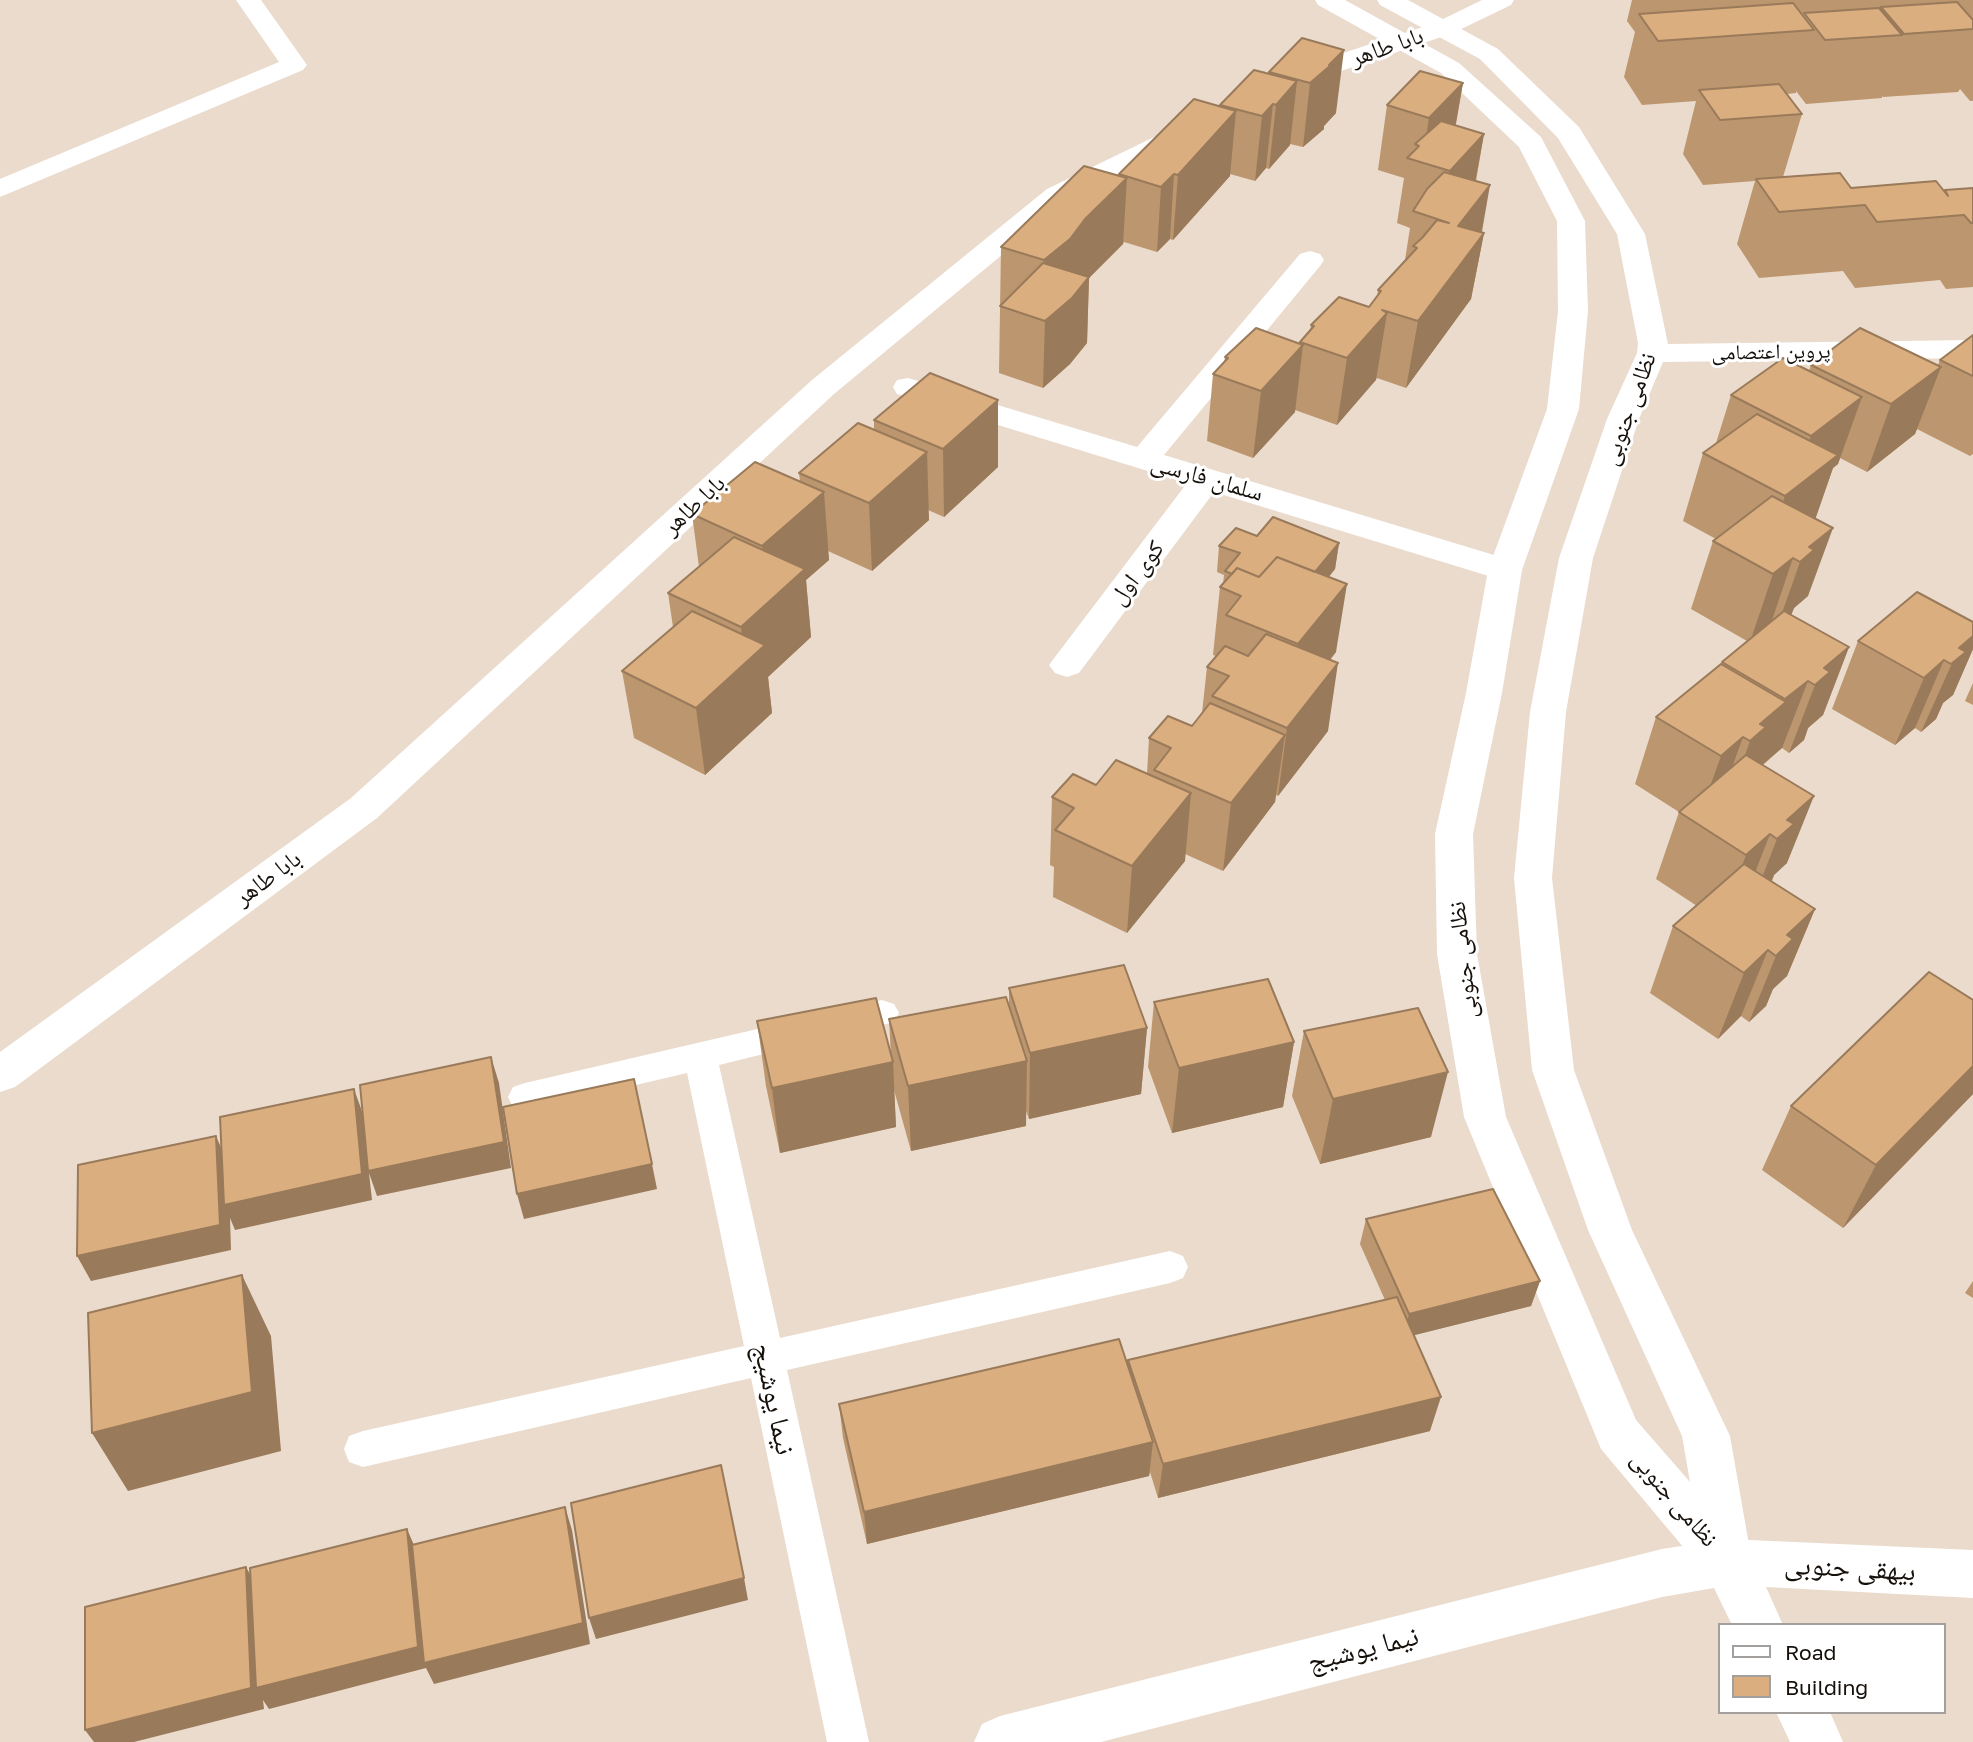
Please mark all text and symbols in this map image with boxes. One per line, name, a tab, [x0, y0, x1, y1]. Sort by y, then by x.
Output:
street label: بابا طاهر	[1347, 21, 1427, 73]
street label: پروین اعتصامی	[1711, 338, 1831, 366]
street label: نظامی جنوبی	[1595, 349, 1663, 469]
street label: سلمان فارسی	[1148, 448, 1266, 508]
street label: بابا طاهر	[657, 469, 731, 541]
street label: کوی اول	[1103, 535, 1171, 611]
street label: بابا طاهر	[229, 844, 307, 912]
street label: نظامی جنوبی	[1443, 900, 1483, 1020]
street label: نیما یوشیج	[746, 1340, 802, 1458]
street label: نظامی جنوبی	[1624, 1445, 1724, 1553]
street label: بیهقی جنوبی	[1783, 1548, 1917, 1588]
street label: نیما یوشیج	[1304, 1619, 1422, 1679]
legend	[1717, 1623, 1945, 1714]
text: Road	[1785, 1639, 1836, 1665]
text: Building	[1785, 1674, 1868, 1700]

